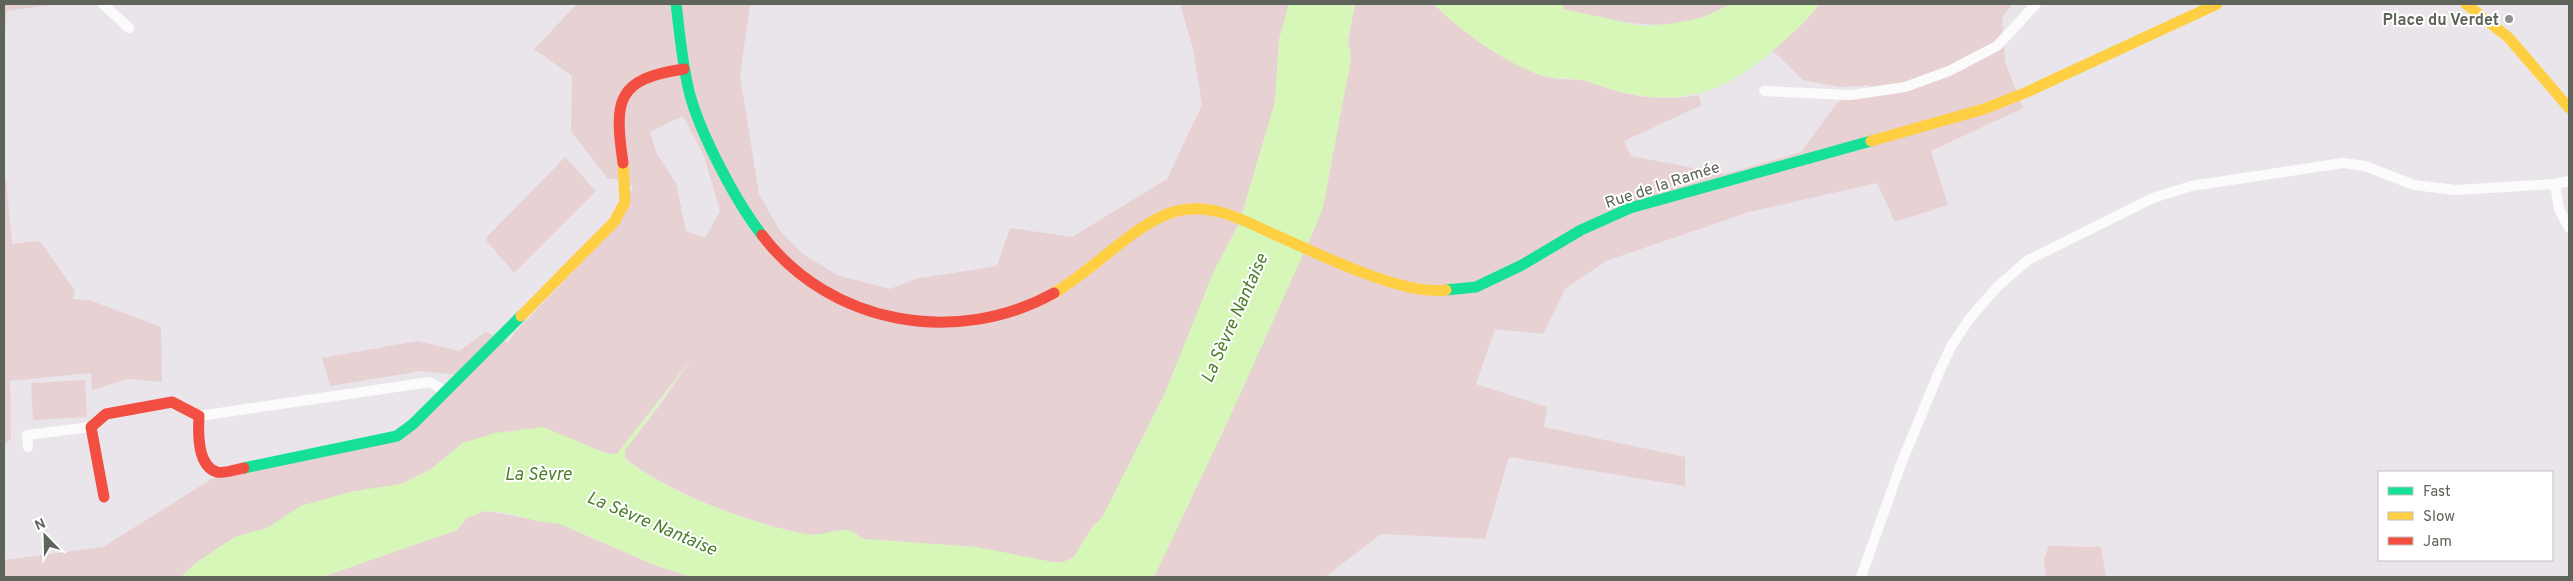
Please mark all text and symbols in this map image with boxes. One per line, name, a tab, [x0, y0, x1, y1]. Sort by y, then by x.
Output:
place label: Place du Verdet	[2383, 11, 2499, 31]
marker: Place du Verdet	[2503, 13, 2515, 25]
street label: Rue de la Ramée	[1603, 158, 1723, 214]
water label: La Sèvre Nantaise	[1197, 250, 1274, 387]
water label: La Sèvre	[504, 464, 572, 487]
legend	[2378, 471, 2553, 561]
text: Fast	[2423, 483, 2451, 502]
water label: La Sèvre Nantaise	[583, 487, 721, 562]
text: Slow	[2423, 508, 2455, 527]
north arrow	[20, 511, 70, 561]
text: N	[33, 516, 48, 535]
text: Jam	[2423, 533, 2452, 552]

